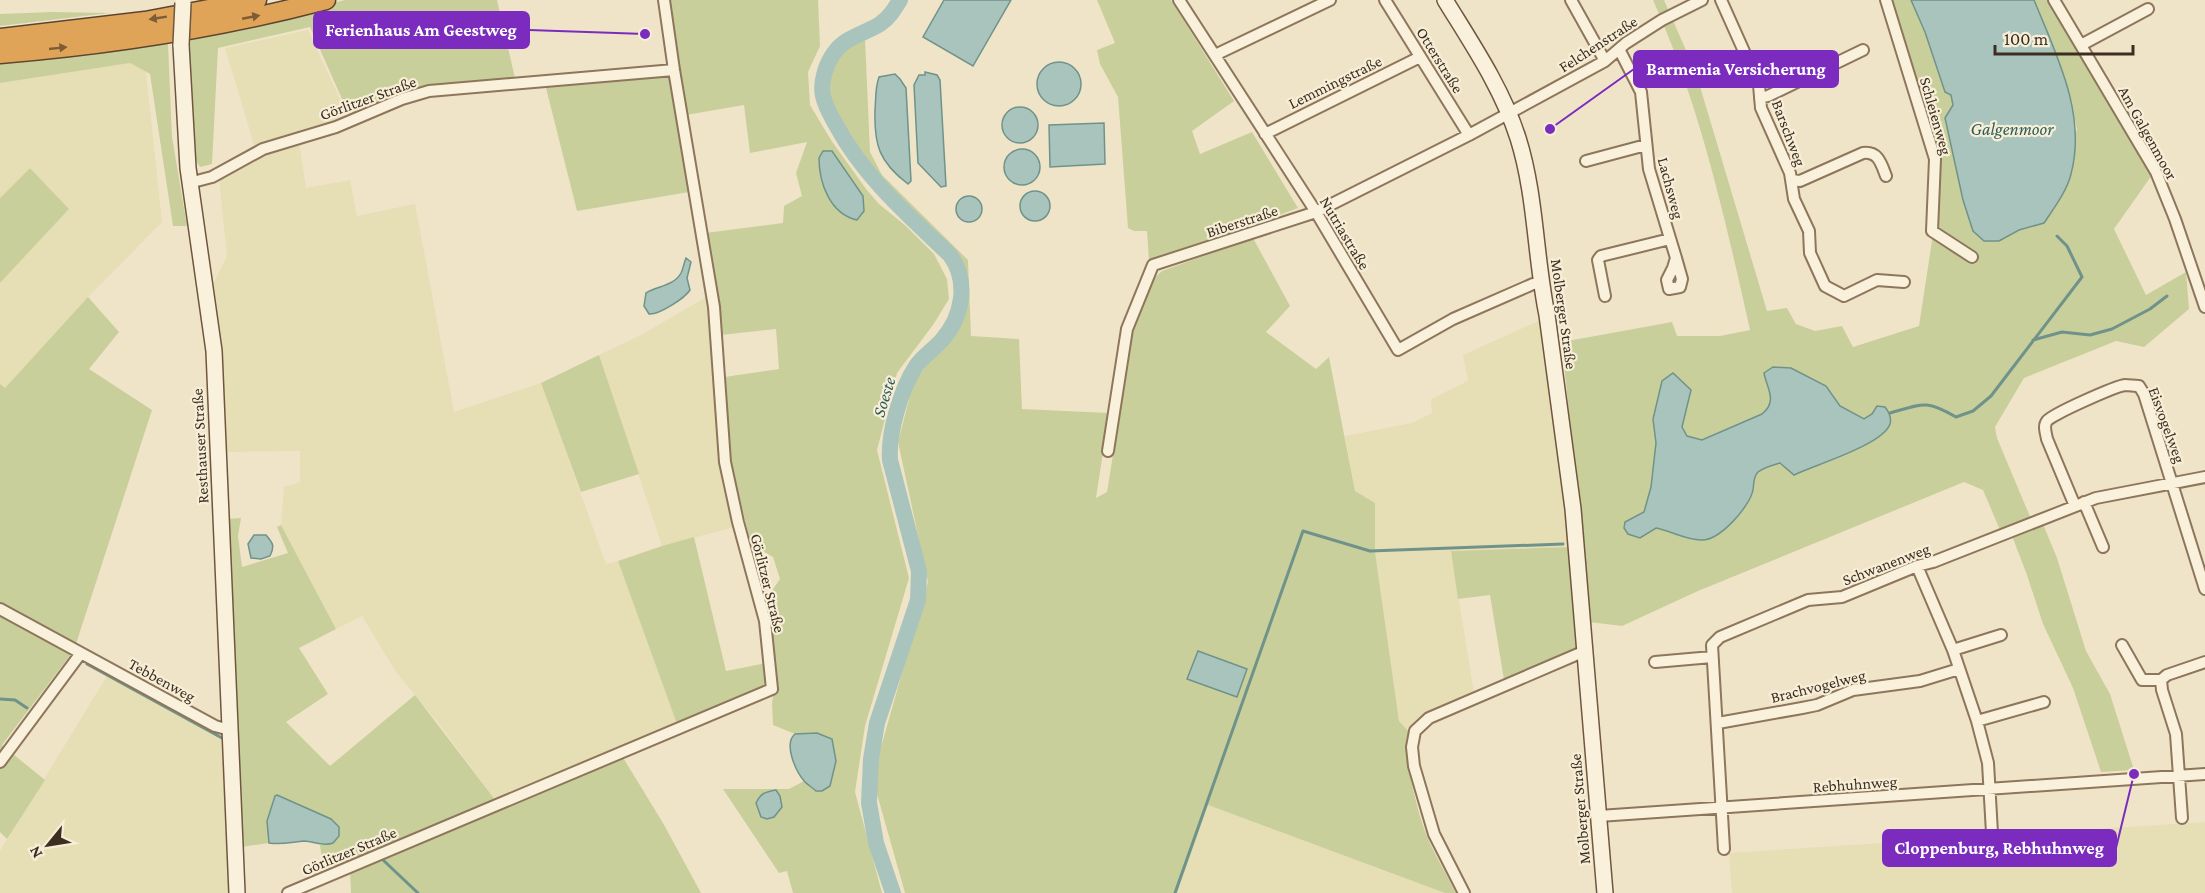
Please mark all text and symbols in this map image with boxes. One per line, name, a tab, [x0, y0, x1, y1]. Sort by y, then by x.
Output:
one-way arrow	[241, 12, 260, 21]
callout: Ferienhaus Am Geestweg	[314, 12, 529, 48]
street label: Felchenstraße	[1556, 12, 1640, 76]
one-way arrow	[148, 14, 167, 23]
scale bar	[1995, 18, 2133, 56]
text: Ferienhaus Am Geestweg	[325, 20, 517, 40]
street label: Otterstraße	[1413, 24, 1467, 96]
text: 100 m	[2004, 29, 2049, 49]
one-way arrow	[49, 43, 68, 53]
callout: Barmenia Versicherung	[1634, 51, 1838, 87]
street label: Lemmingstraße	[1286, 52, 1385, 113]
text: Barmenia Versicherung	[1646, 59, 1826, 79]
street label: Görlitzer Straße	[318, 73, 418, 123]
street label: Schleienweg	[1916, 75, 1955, 157]
street label: Am Galgenmoor	[2114, 83, 2181, 184]
street label: Barschweg	[1768, 97, 1809, 169]
water label: Galgenmoor	[1971, 119, 2054, 139]
street label: Lachsweg	[1654, 155, 1687, 221]
street label: Nutriastraße	[1317, 194, 1373, 272]
street label: Biberstraße	[1204, 201, 1280, 241]
street label: Molberger Straße	[1547, 258, 1580, 370]
water label: Soeste	[869, 374, 900, 419]
street label: Eisvogelweg	[2144, 385, 2189, 466]
street label: Resthauser Straße	[188, 388, 212, 504]
street label: Görlitzer Straße	[748, 532, 788, 634]
street label: Schwanenweg	[1840, 539, 1933, 589]
street label: Tebbenweg	[125, 655, 198, 706]
street label: Brachvogelweg	[1769, 666, 1868, 707]
street label: Molberger Straße	[1567, 753, 1594, 865]
street label: Rebhuhnweg	[1812, 773, 1898, 796]
north arrow	[18, 815, 78, 875]
street label: Görlitzer Straße	[299, 823, 399, 879]
callout: Cloppenburg, Rebhuhnweg	[1883, 830, 2116, 866]
text: Cloppenburg, Rebhuhnweg	[1894, 838, 2104, 858]
text: N	[25, 843, 46, 861]

